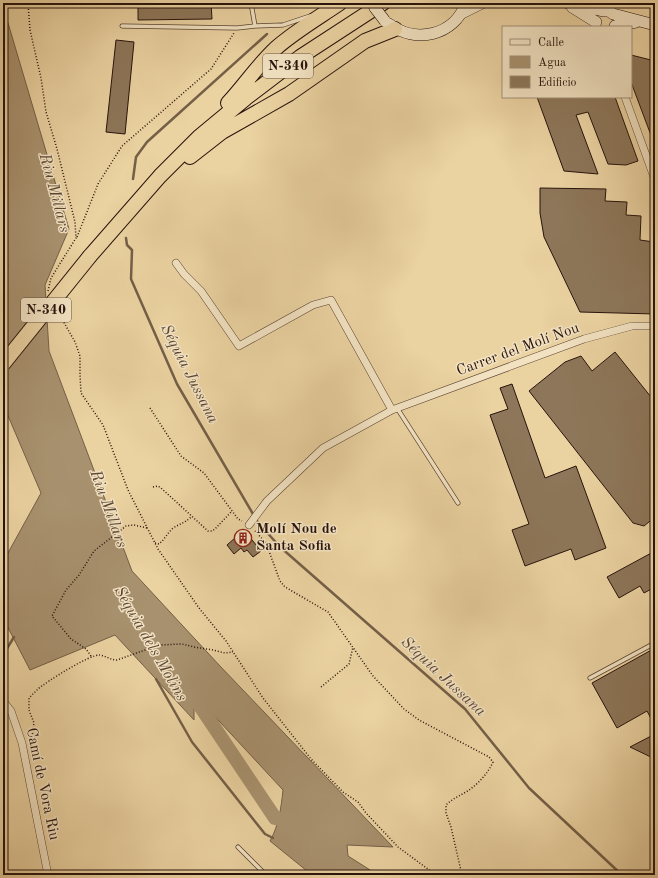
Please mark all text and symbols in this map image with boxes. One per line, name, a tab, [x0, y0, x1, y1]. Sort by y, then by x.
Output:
legend	[502, 26, 632, 98]
text: Calle	[538, 37, 564, 49]
road number: N-340	[263, 54, 313, 78]
text: Agua	[538, 57, 566, 69]
text: Edificio	[538, 77, 577, 89]
water label: Riu Millars	[35, 151, 72, 235]
road number: N-340	[21, 298, 71, 322]
street label: Carrer del Molí Nou	[455, 321, 581, 379]
water label: Séquia Jussana	[157, 322, 221, 427]
water label: Riu Millars	[86, 467, 130, 550]
place label: Molí Nou de Santa Sofia	[256, 522, 337, 554]
building icon: Molí Nou de Santa Sofia	[233, 528, 253, 548]
water label: Séquia dels Molins	[111, 584, 190, 705]
water label: Séquia Jussana	[398, 634, 489, 720]
street label: Camí de Vora Riu	[23, 726, 61, 842]

